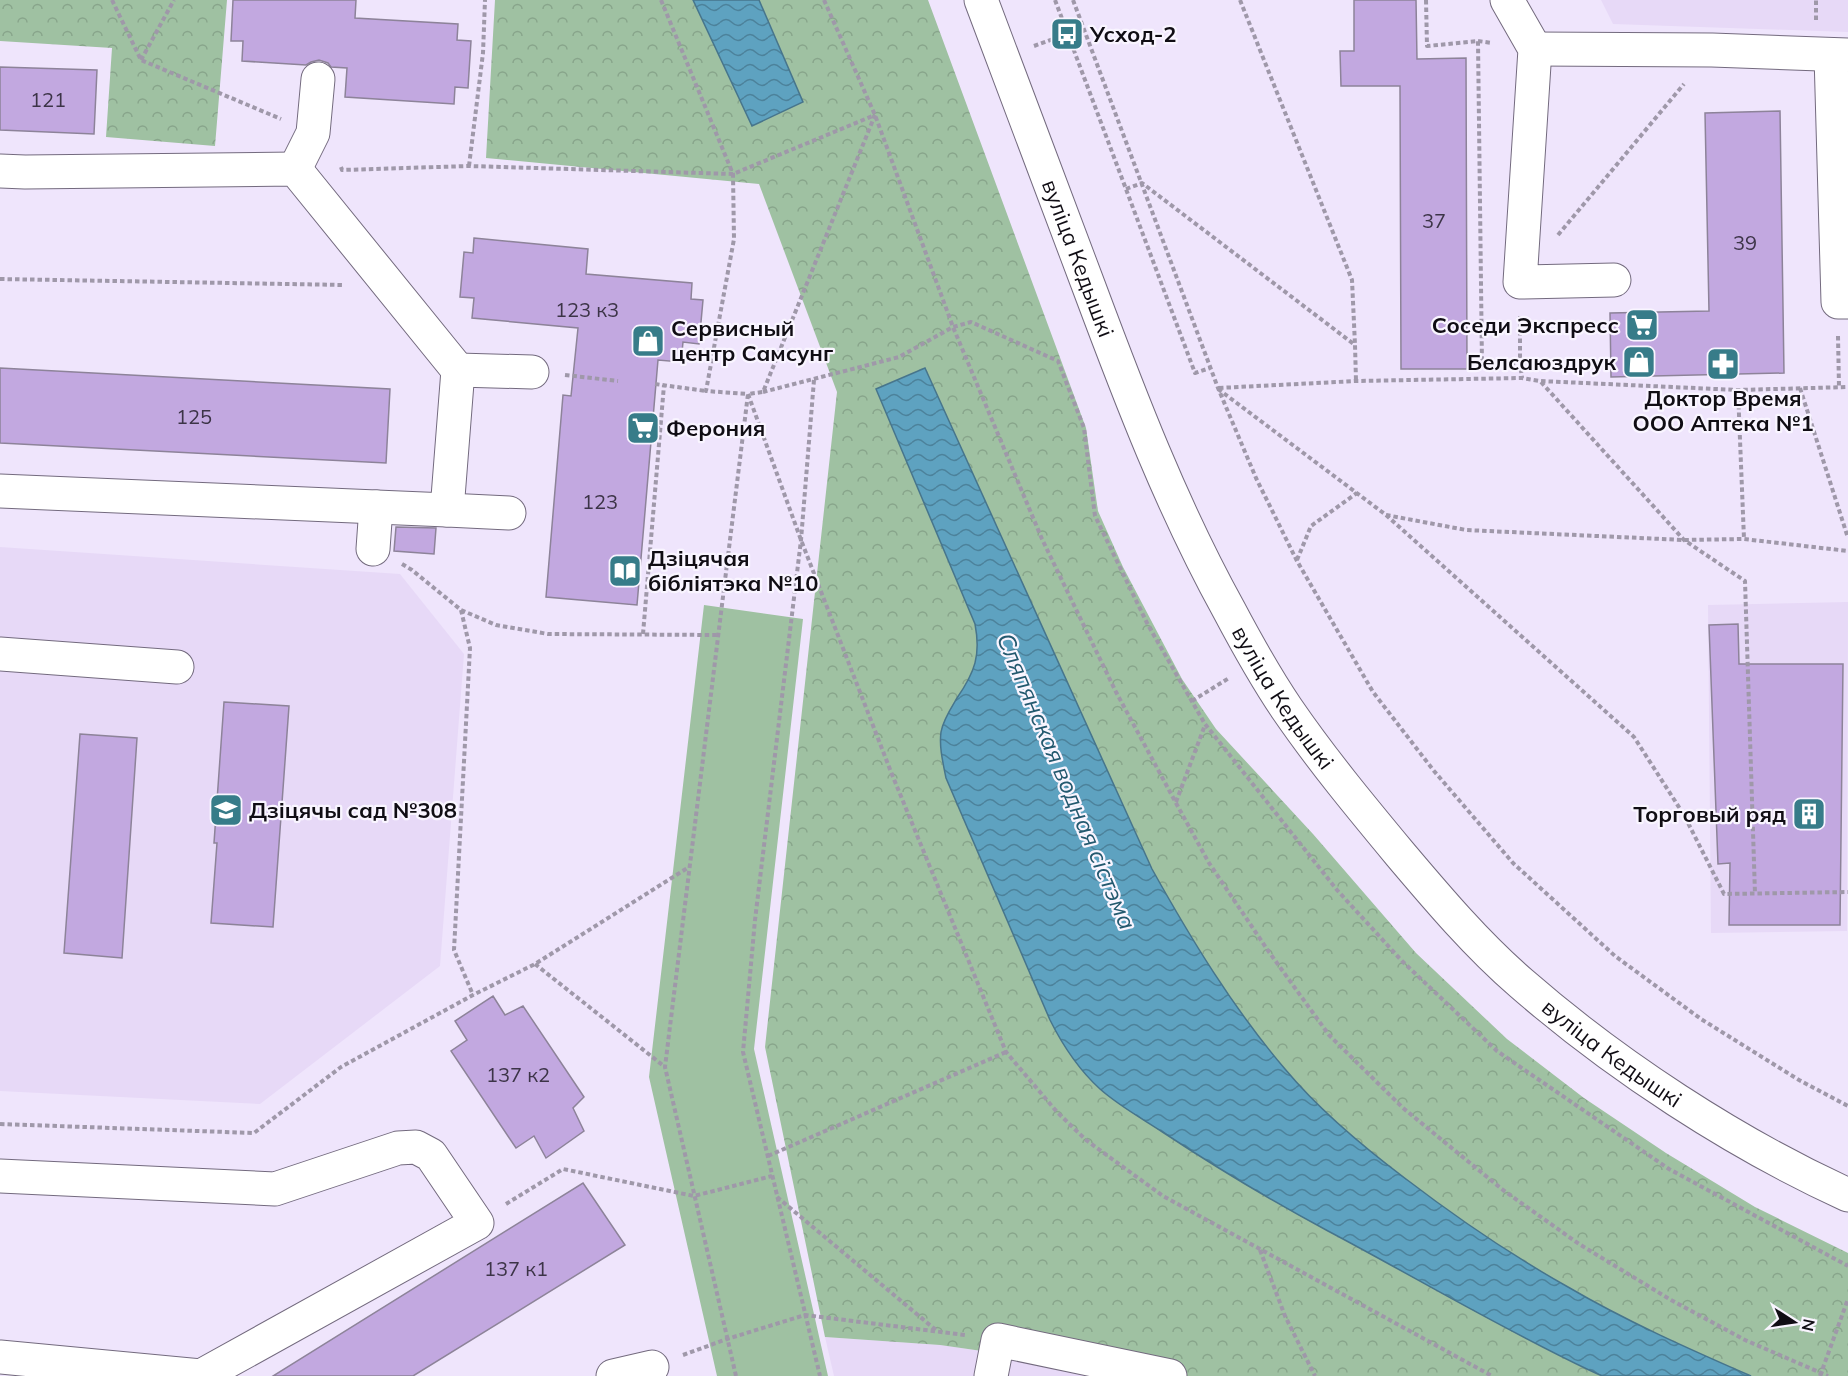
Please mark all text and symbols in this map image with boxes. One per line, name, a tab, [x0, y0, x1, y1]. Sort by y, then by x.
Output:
bus stop icon: Усход-2	[1049, 16, 1085, 52]
place label: Усход-2	[1089, 20, 1177, 48]
house number: 121	[30, 87, 66, 112]
street label: вуліца Кедышкі	[1036, 176, 1121, 341]
house number: 37	[1422, 208, 1446, 233]
house number: 39	[1733, 230, 1757, 255]
house number: 123 к3	[555, 297, 619, 322]
supermarket icon: Соседи Экспресс	[1624, 307, 1660, 343]
place label: Соседи Экспресс	[1432, 311, 1619, 339]
place label: Сервисный центр Самсунг	[671, 314, 833, 367]
shop icon: Сервисный центр Самсунг	[630, 323, 666, 359]
shop icon: Белсаюздрук	[1621, 344, 1657, 380]
pharmacy icon: Доктор Время ООО Аптека №1	[1705, 346, 1741, 382]
place label: Белсаюздрук	[1467, 348, 1616, 376]
place label: Доктор Время ООО Аптека №1	[1632, 384, 1814, 437]
house number: 125	[176, 404, 212, 429]
supermarket icon: Ферония	[625, 410, 661, 446]
place label: Ферония	[666, 414, 765, 442]
house number: 123	[582, 489, 618, 514]
place label: Дзіцячая бібліятэка №10	[648, 544, 819, 597]
library icon: Дзіцячая бібліятэка №10	[607, 553, 643, 589]
street label: вуліца Кедышкі	[1226, 621, 1340, 775]
water label: Сляпянская водная сістэма	[991, 628, 1143, 934]
school or university icon: Дзіцячы сад №308	[208, 792, 244, 828]
place label: Дзіцячы сад №308	[249, 796, 457, 824]
building icon: Торговый ряд	[1791, 796, 1827, 832]
place label: Торговый ряд	[1633, 800, 1786, 828]
street label: вуліца Кедышкі	[1537, 993, 1687, 1114]
house number: 137 к2	[486, 1062, 550, 1087]
house number: 137 к1	[484, 1256, 548, 1281]
north arrow	[1764, 1292, 1824, 1352]
text: N	[1798, 1317, 1820, 1333]

